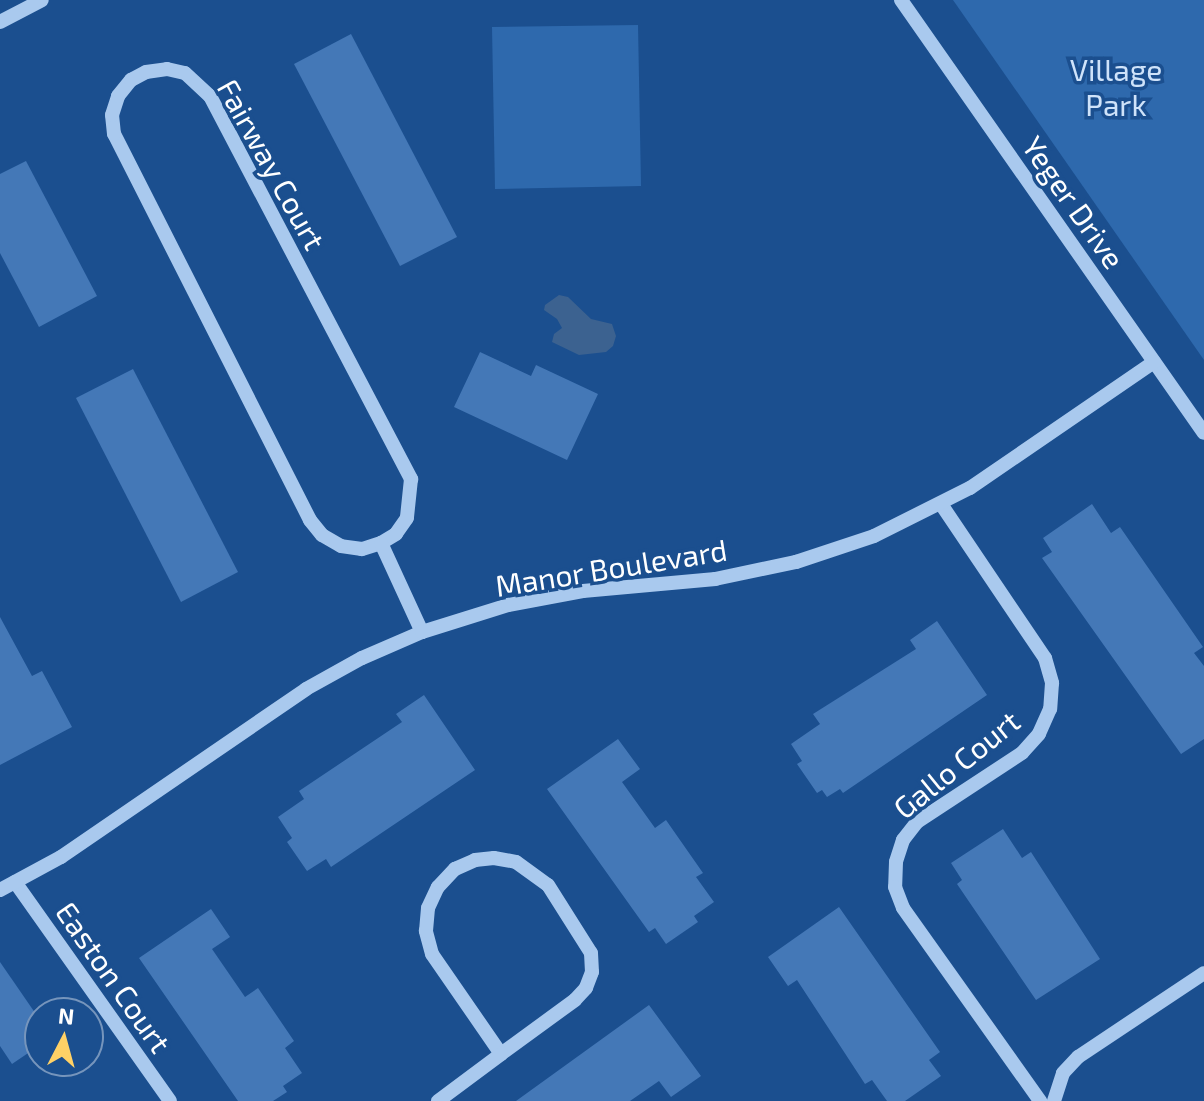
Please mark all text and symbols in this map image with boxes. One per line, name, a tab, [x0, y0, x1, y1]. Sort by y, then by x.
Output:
park label: Village Park	[1070, 51, 1162, 122]
street label: Fairway Court	[210, 72, 334, 256]
street label: Yeger Drive	[1015, 129, 1133, 275]
street label: Manor Boulevard	[492, 531, 730, 603]
street label: Gallo Court	[886, 702, 1026, 826]
street label: Easton Court	[49, 895, 179, 1059]
north arrow	[24, 997, 104, 1077]
text: N	[57, 1001, 76, 1029]

